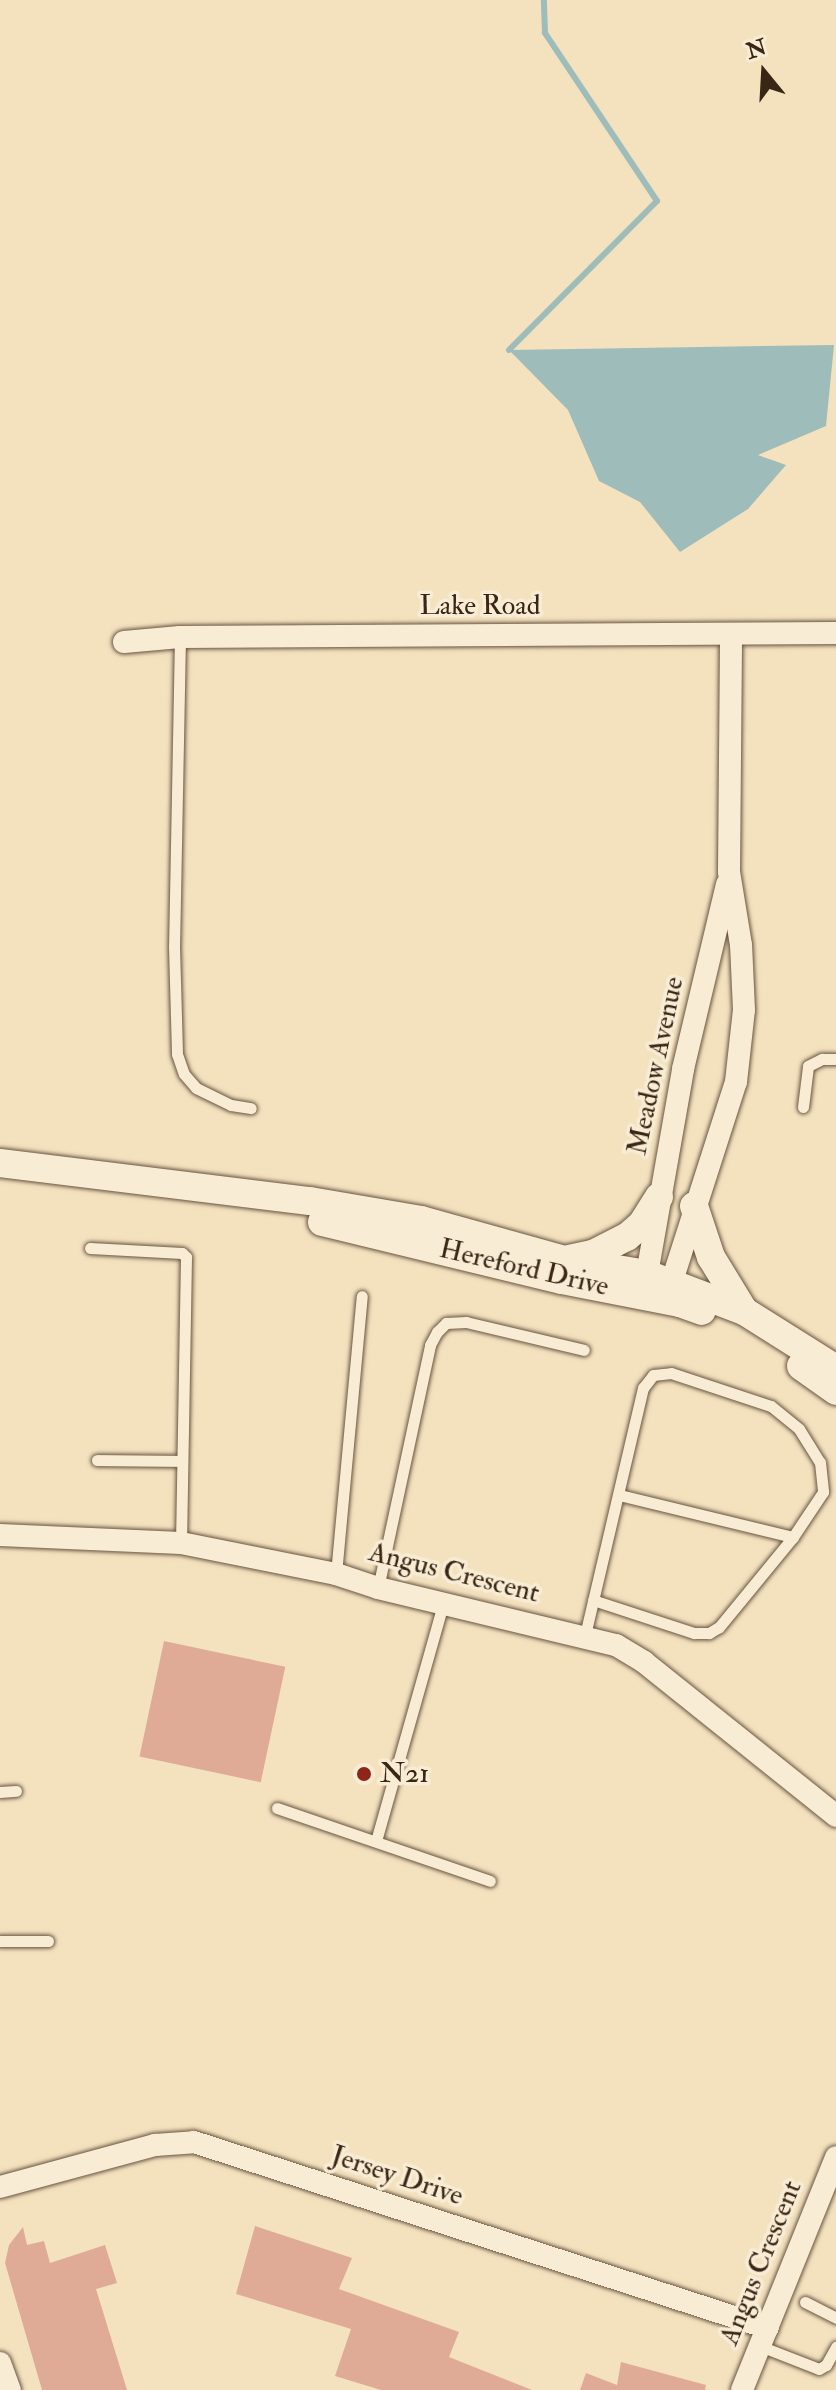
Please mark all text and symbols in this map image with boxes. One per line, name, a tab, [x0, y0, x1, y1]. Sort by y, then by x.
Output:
north arrow	[724, 32, 804, 112]
text: N	[743, 33, 770, 66]
street label: Lake Road	[420, 589, 540, 623]
street label: Meadow Avenue	[621, 974, 691, 1158]
street label: Hereford Drive	[436, 1232, 612, 1304]
street label: Angus Crescent	[365, 1536, 543, 1610]
place label: N21	[380, 1757, 429, 1791]
marker: N21	[355, 1765, 373, 1783]
street label: Jersey Drive	[327, 2139, 467, 2213]
street label: Angus Crescent	[713, 2176, 809, 2350]

